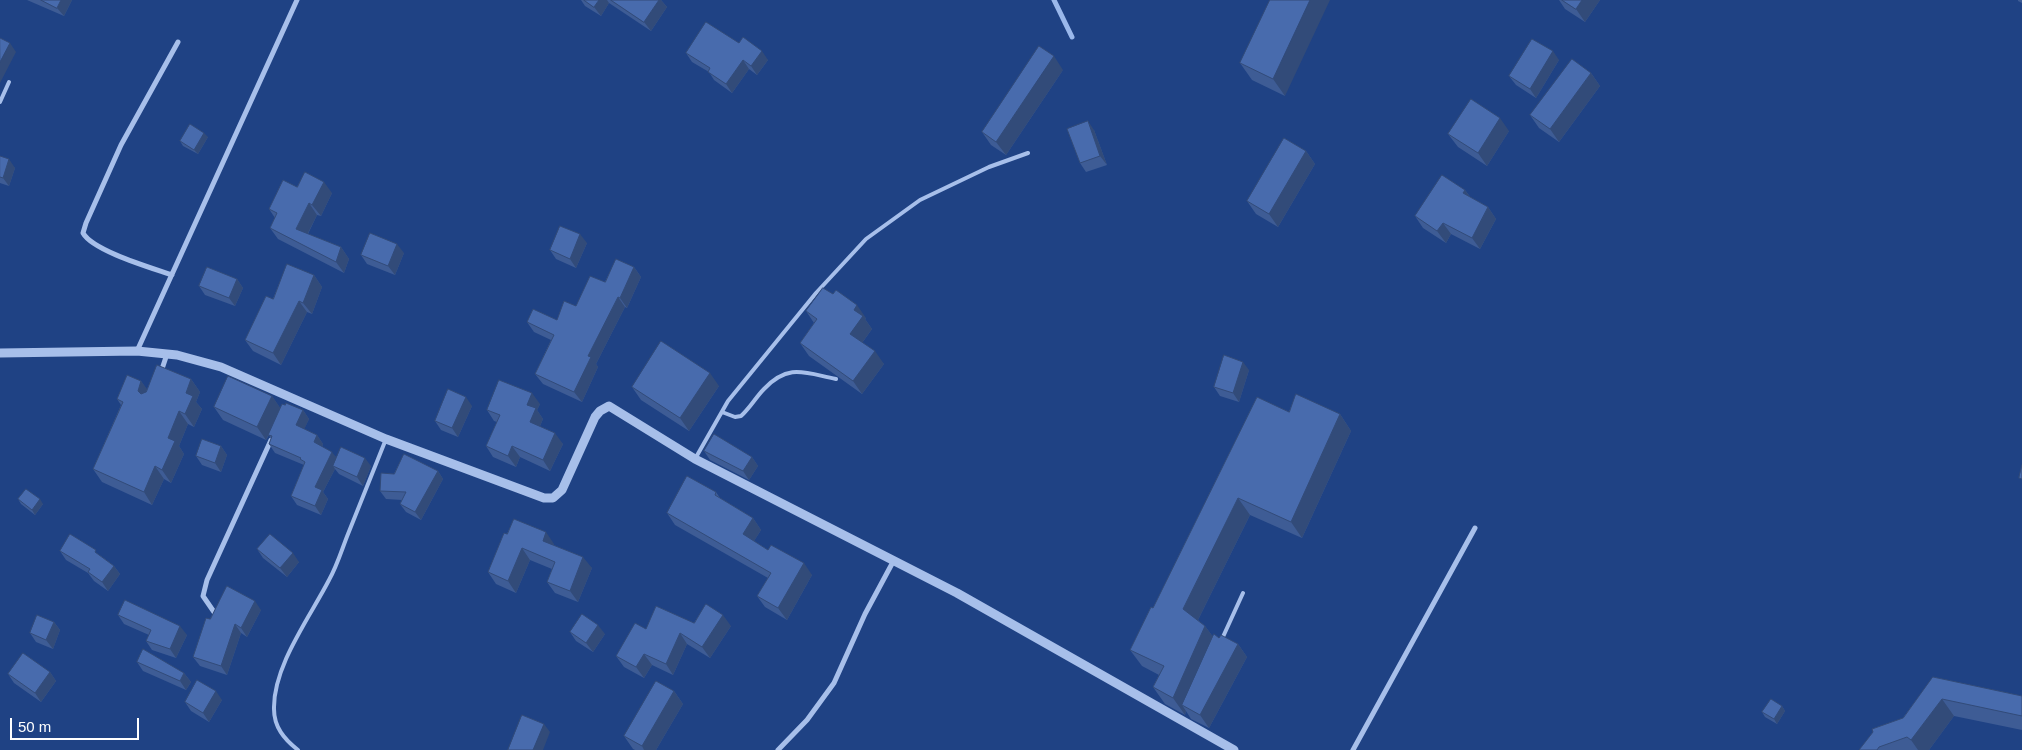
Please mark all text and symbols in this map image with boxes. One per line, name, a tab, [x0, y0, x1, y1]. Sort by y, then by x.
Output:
scale bar	[12, 708, 141, 740]
text: 50 m	[18, 718, 51, 735]

